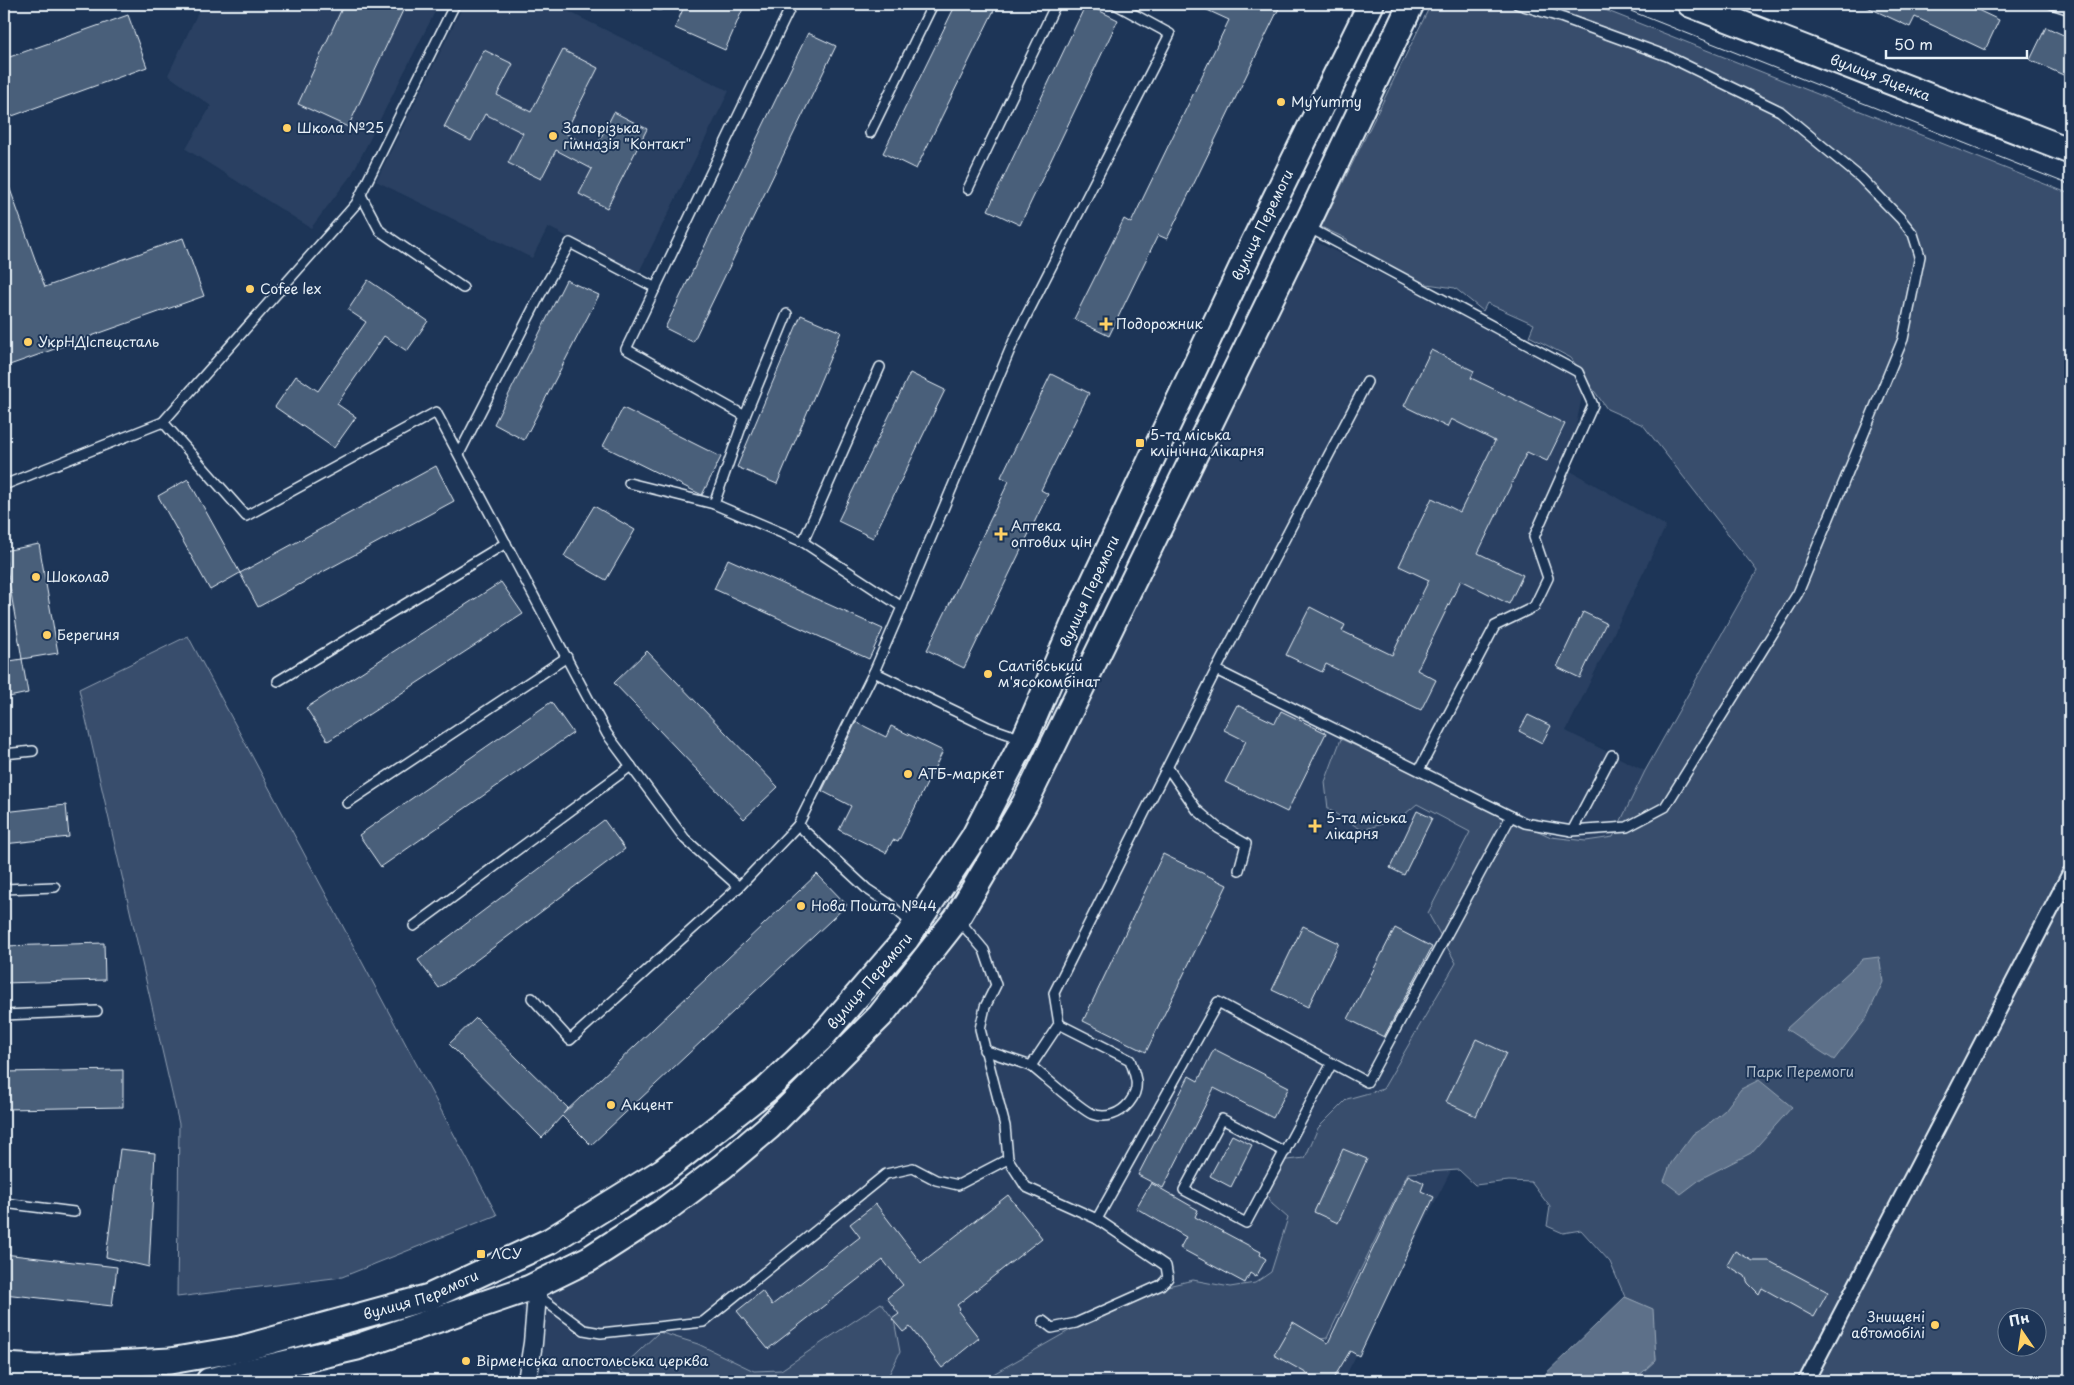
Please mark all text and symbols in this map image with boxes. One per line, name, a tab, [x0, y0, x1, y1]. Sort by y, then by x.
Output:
scale bar	[1886, 28, 2028, 60]
text: 50 m	[1894, 32, 1933, 55]
street label: вулиця Яценка	[1827, 48, 1934, 106]
place label: MyYummy	[1291, 91, 1362, 112]
marker: MyYummy	[1275, 96, 1287, 108]
place label: Школа №25	[297, 117, 384, 138]
place label: Запорізька гімназія "Контакт"	[563, 117, 691, 154]
marker: Школа №25	[281, 122, 293, 134]
marker: Запорізька гімназія "Контакт"	[547, 130, 559, 142]
street label: вулиця Перемоги	[1226, 166, 1298, 284]
place label: Cofee lex	[260, 278, 321, 299]
marker: Cofee lex	[244, 283, 256, 295]
place label: Подорожник	[1116, 313, 1203, 334]
marker: Подорожник	[1100, 318, 1112, 330]
place label: УкрНДІспецсталь	[38, 331, 159, 352]
marker: УкрНДІспецсталь	[22, 336, 34, 348]
place label: 5-та міська клінічна лікарня	[1150, 424, 1264, 461]
marker: 5-та міська клінічна лікарня	[1134, 437, 1146, 449]
place label: Аптека оптових цін	[1011, 515, 1092, 552]
marker: Аптека оптових цін	[995, 528, 1007, 540]
street label: вулиця Перемоги	[1054, 532, 1124, 650]
place label: Шоколад	[46, 566, 109, 587]
marker: Шоколад	[30, 571, 42, 583]
place label: Берегиня	[57, 624, 120, 645]
marker: Берегиня	[41, 629, 53, 641]
place label: Салтівський м'ясокомбінат	[998, 655, 1101, 692]
marker: Салтівський м'ясокомбінат	[982, 668, 994, 680]
place label: АТБ-маркет	[918, 763, 1004, 784]
marker: АТБ-маркет	[902, 768, 914, 780]
place label: 5-та міська лікарня	[1325, 807, 1407, 844]
marker: 5-та міська лікарня	[1308, 819, 1322, 833]
place label: Нова Пошта №44	[811, 895, 937, 916]
marker: Нова Пошта №44	[795, 900, 807, 912]
street label: вулиця Перемоги	[822, 929, 917, 1034]
park label: Парк Перемоги	[1746, 1061, 1854, 1082]
place label: Акцент	[621, 1094, 673, 1115]
marker: Акцент	[605, 1099, 617, 1111]
place label: ЛСУ	[491, 1243, 522, 1264]
marker: ЛСУ	[475, 1248, 487, 1260]
street label: вулиця Перемоги	[361, 1265, 482, 1325]
place label: Знищені автомобілі	[1851, 1306, 1925, 1343]
text: Пн	[2007, 1306, 2031, 1331]
north arrow	[1996, 1308, 2046, 1358]
marker: Знищені автомобілі	[1929, 1319, 1941, 1331]
place label: Вірменська апостольська церква	[476, 1350, 709, 1371]
marker: Вірменська апостольська церква	[460, 1355, 472, 1367]

